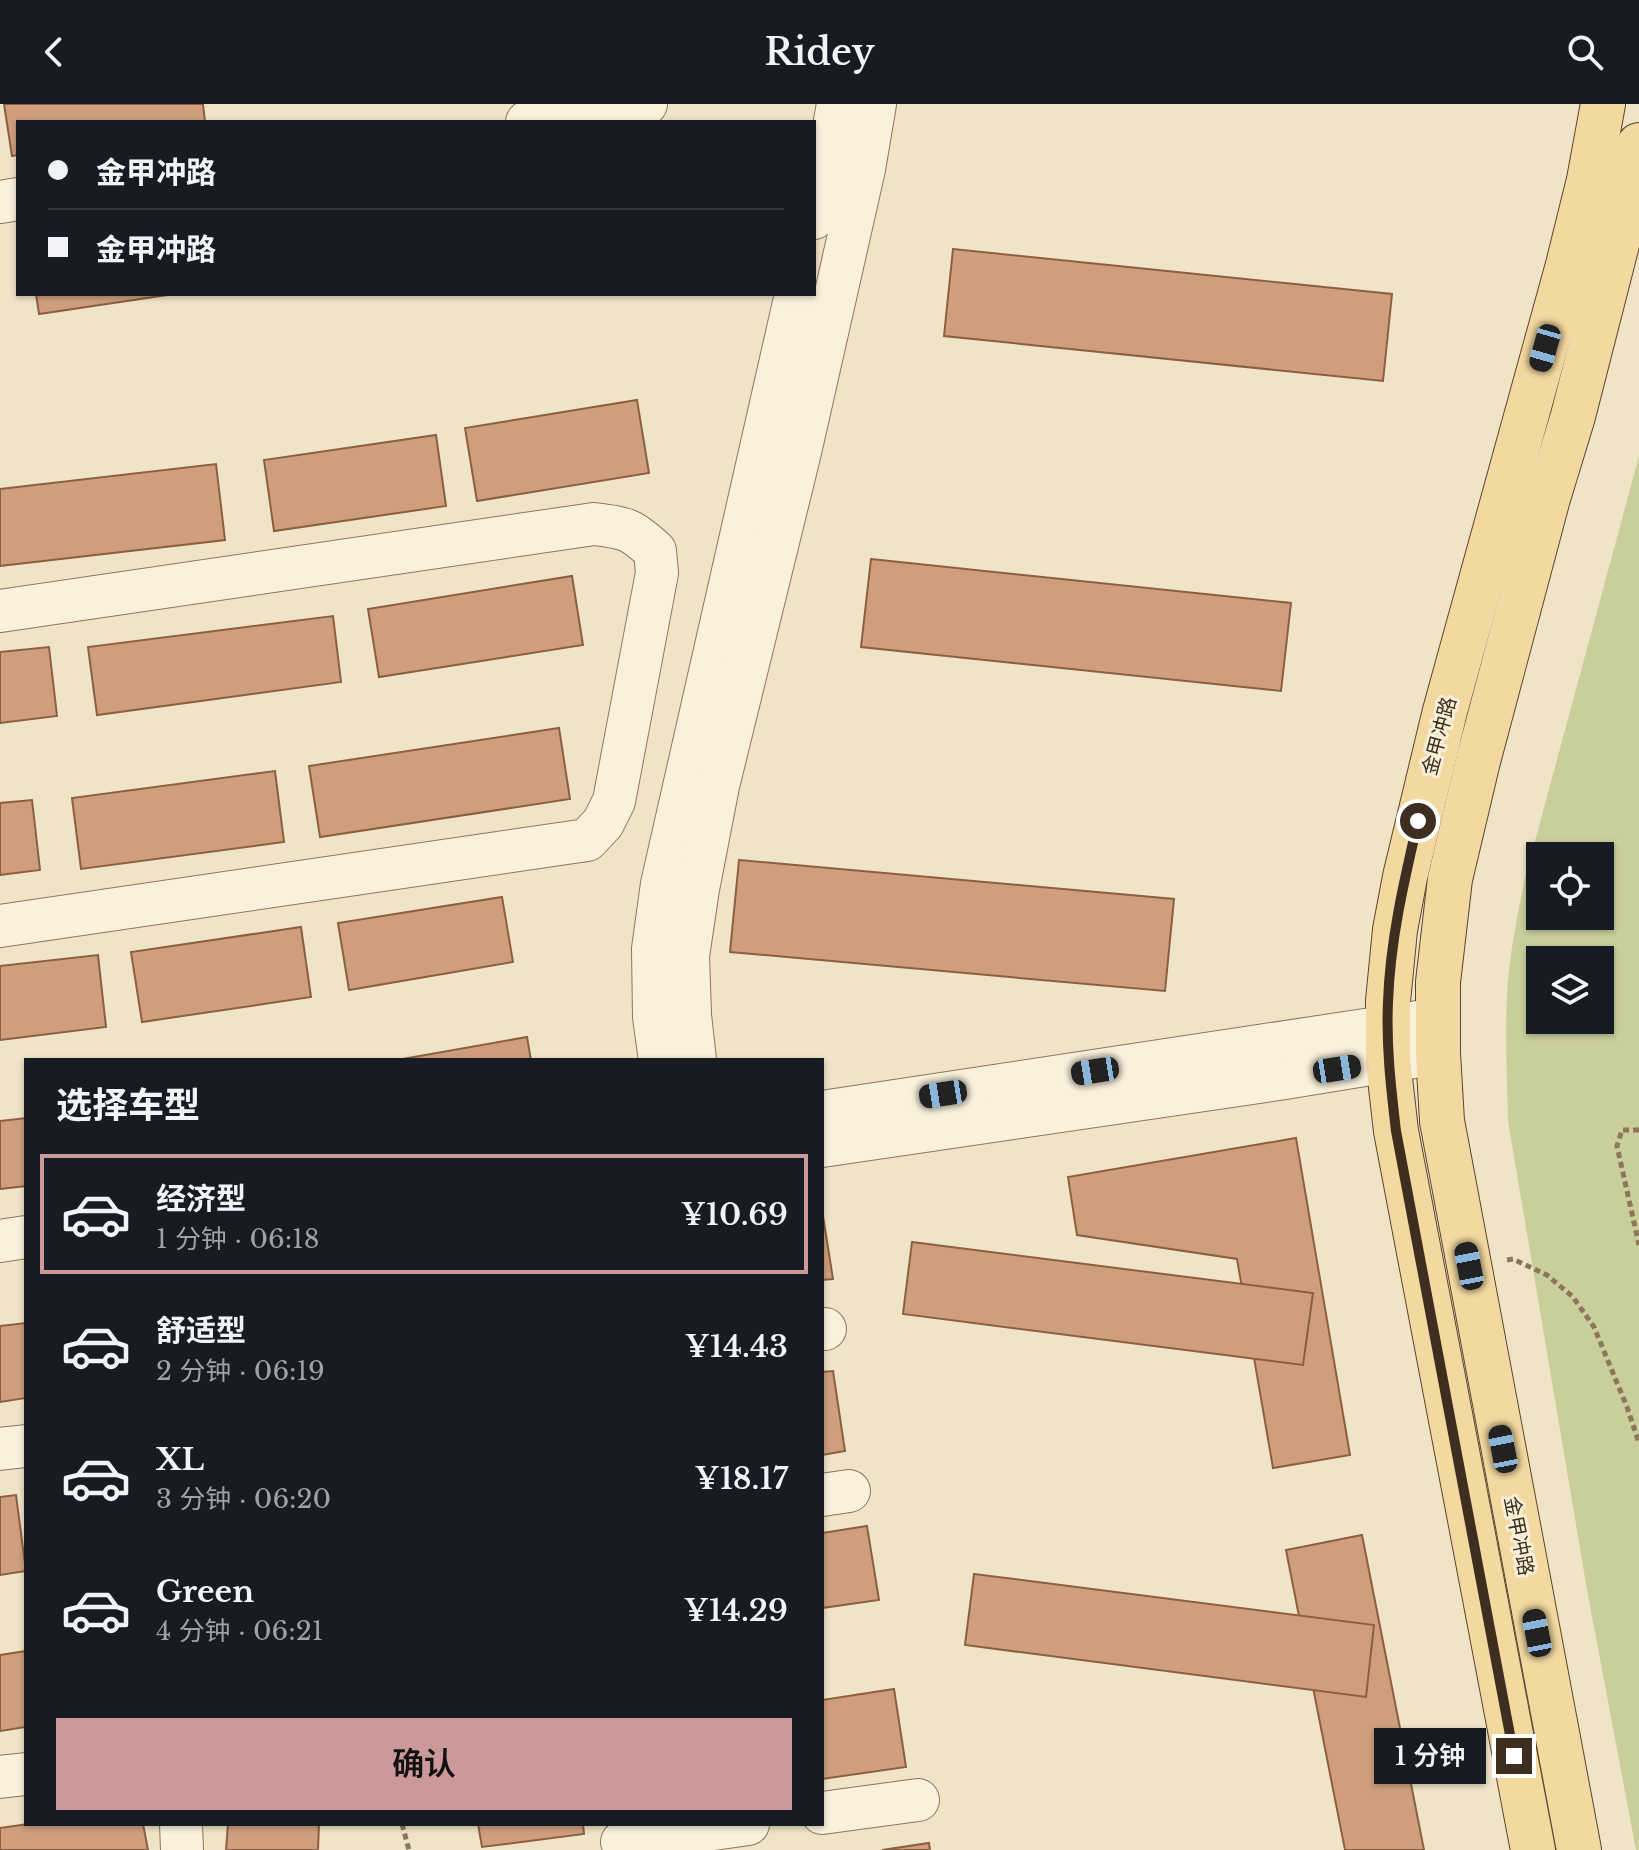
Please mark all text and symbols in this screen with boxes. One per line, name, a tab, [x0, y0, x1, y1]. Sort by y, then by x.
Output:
icon: back	[32, 30, 76, 74]
text: Ridey	[764, 30, 875, 75]
icon: search	[1563, 30, 1607, 74]
text: 金甲冲路	[96, 154, 216, 191]
text: 金甲冲路	[96, 231, 216, 268]
car	[1527, 322, 1563, 374]
street label: 金甲冲路	[1417, 694, 1461, 778]
route start	[1400, 803, 1436, 839]
map controls	[1526, 842, 1614, 1034]
button: locate	[1526, 842, 1614, 930]
button: layers	[1526, 946, 1614, 1034]
car	[1311, 1053, 1363, 1085]
car	[1069, 1055, 1121, 1087]
car	[917, 1078, 969, 1110]
text: 选择车型	[56, 1083, 200, 1128]
icon: car	[60, 1178, 132, 1250]
text: 经济型	[156, 1180, 246, 1217]
text: ¥10.69	[681, 1196, 788, 1233]
text: 1 分钟 · 06:18	[156, 1223, 319, 1255]
car	[1453, 1240, 1485, 1292]
icon: car	[60, 1310, 132, 1382]
text: 舒适型	[156, 1312, 246, 1349]
text: ¥14.43	[685, 1328, 788, 1365]
text: 2 分钟 · 06:19	[156, 1355, 325, 1387]
car	[1487, 1423, 1519, 1475]
text: XL	[156, 1441, 204, 1478]
icon: car	[60, 1442, 132, 1514]
text: ¥18.17	[695, 1460, 788, 1497]
text: 3 分钟 · 06:20	[156, 1483, 331, 1515]
street label: 金甲冲路	[1500, 1494, 1538, 1578]
text: Green	[156, 1573, 254, 1610]
icon: car	[60, 1574, 132, 1646]
text: ¥14.29	[684, 1592, 788, 1629]
car	[1521, 1607, 1553, 1659]
text: 4 分钟 · 06:21	[156, 1615, 323, 1647]
button: 确认	[56, 1718, 792, 1810]
callout: 1 分钟	[1374, 1728, 1486, 1784]
route end	[1496, 1738, 1532, 1774]
text: 1 分钟	[1395, 1740, 1465, 1772]

